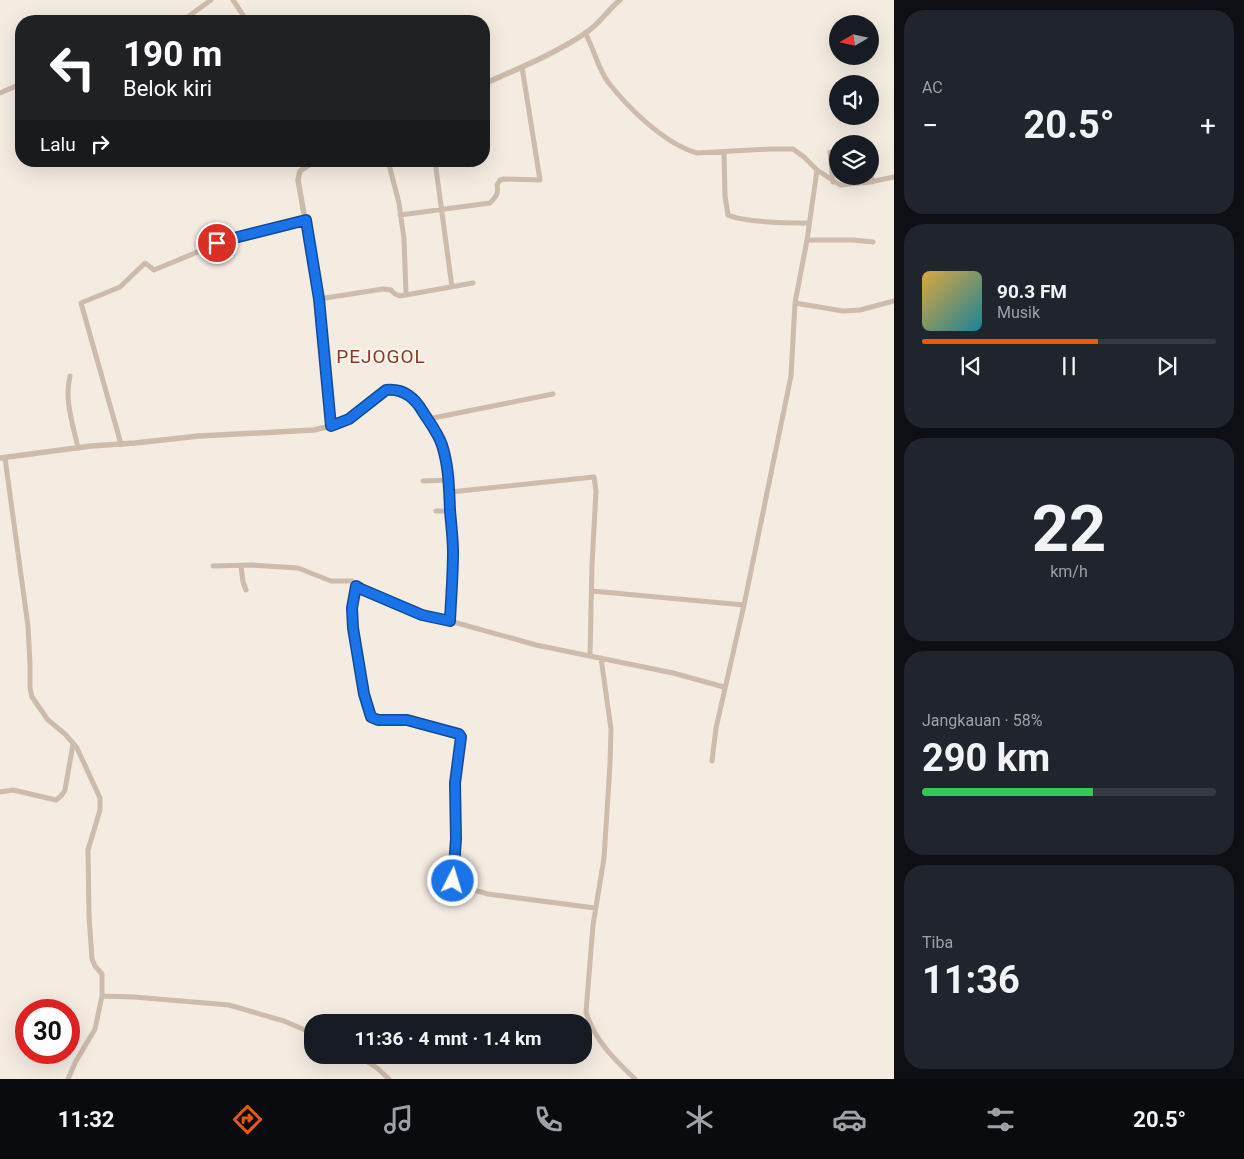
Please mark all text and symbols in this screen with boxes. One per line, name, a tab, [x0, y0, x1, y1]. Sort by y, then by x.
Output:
north arrow	[829, 15, 879, 65]
map controls	[829, 15, 879, 185]
text: 190 m	[123, 34, 222, 75]
icon: left	[40, 35, 105, 100]
button: sound	[829, 75, 879, 125]
text: Belok kiri	[123, 76, 212, 101]
text: AC	[922, 78, 943, 97]
text: 20.5°	[1023, 103, 1115, 147]
text: −	[922, 109, 938, 142]
text: +	[1200, 109, 1216, 142]
icon: right	[86, 130, 114, 158]
text: Lalu	[40, 133, 76, 156]
button: layers	[829, 135, 879, 185]
pin	[196, 222, 238, 264]
icon: arrive	[203, 229, 231, 257]
text: 90.3 FM	[997, 280, 1067, 303]
text: Musik	[997, 303, 1040, 322]
district label: PEJOGOL	[336, 345, 426, 368]
icon: previous	[957, 352, 985, 380]
icon: pause	[1055, 352, 1083, 380]
icon: next	[1153, 352, 1181, 380]
text: 22	[1032, 491, 1106, 567]
text: km/h	[1050, 562, 1088, 581]
text: Jangkauan · 58%	[922, 711, 1042, 730]
text: 290 km	[922, 736, 1050, 780]
position arrow	[426, 854, 478, 906]
text: Tiba	[922, 933, 953, 952]
text: 11:36	[922, 958, 1020, 1002]
speed limit sign: 30	[15, 999, 80, 1064]
text: 11:36 · 4 mnt · 1.4 km	[354, 1027, 542, 1050]
icon: directions	[230, 1102, 265, 1137]
icon: music	[381, 1102, 416, 1137]
icon: phone	[531, 1102, 566, 1137]
icon: climate	[682, 1102, 717, 1137]
icon: car	[832, 1102, 867, 1137]
icon: filters	[983, 1102, 1018, 1137]
text: 11:32	[58, 1107, 114, 1132]
text: 20.5°	[1133, 1107, 1186, 1132]

